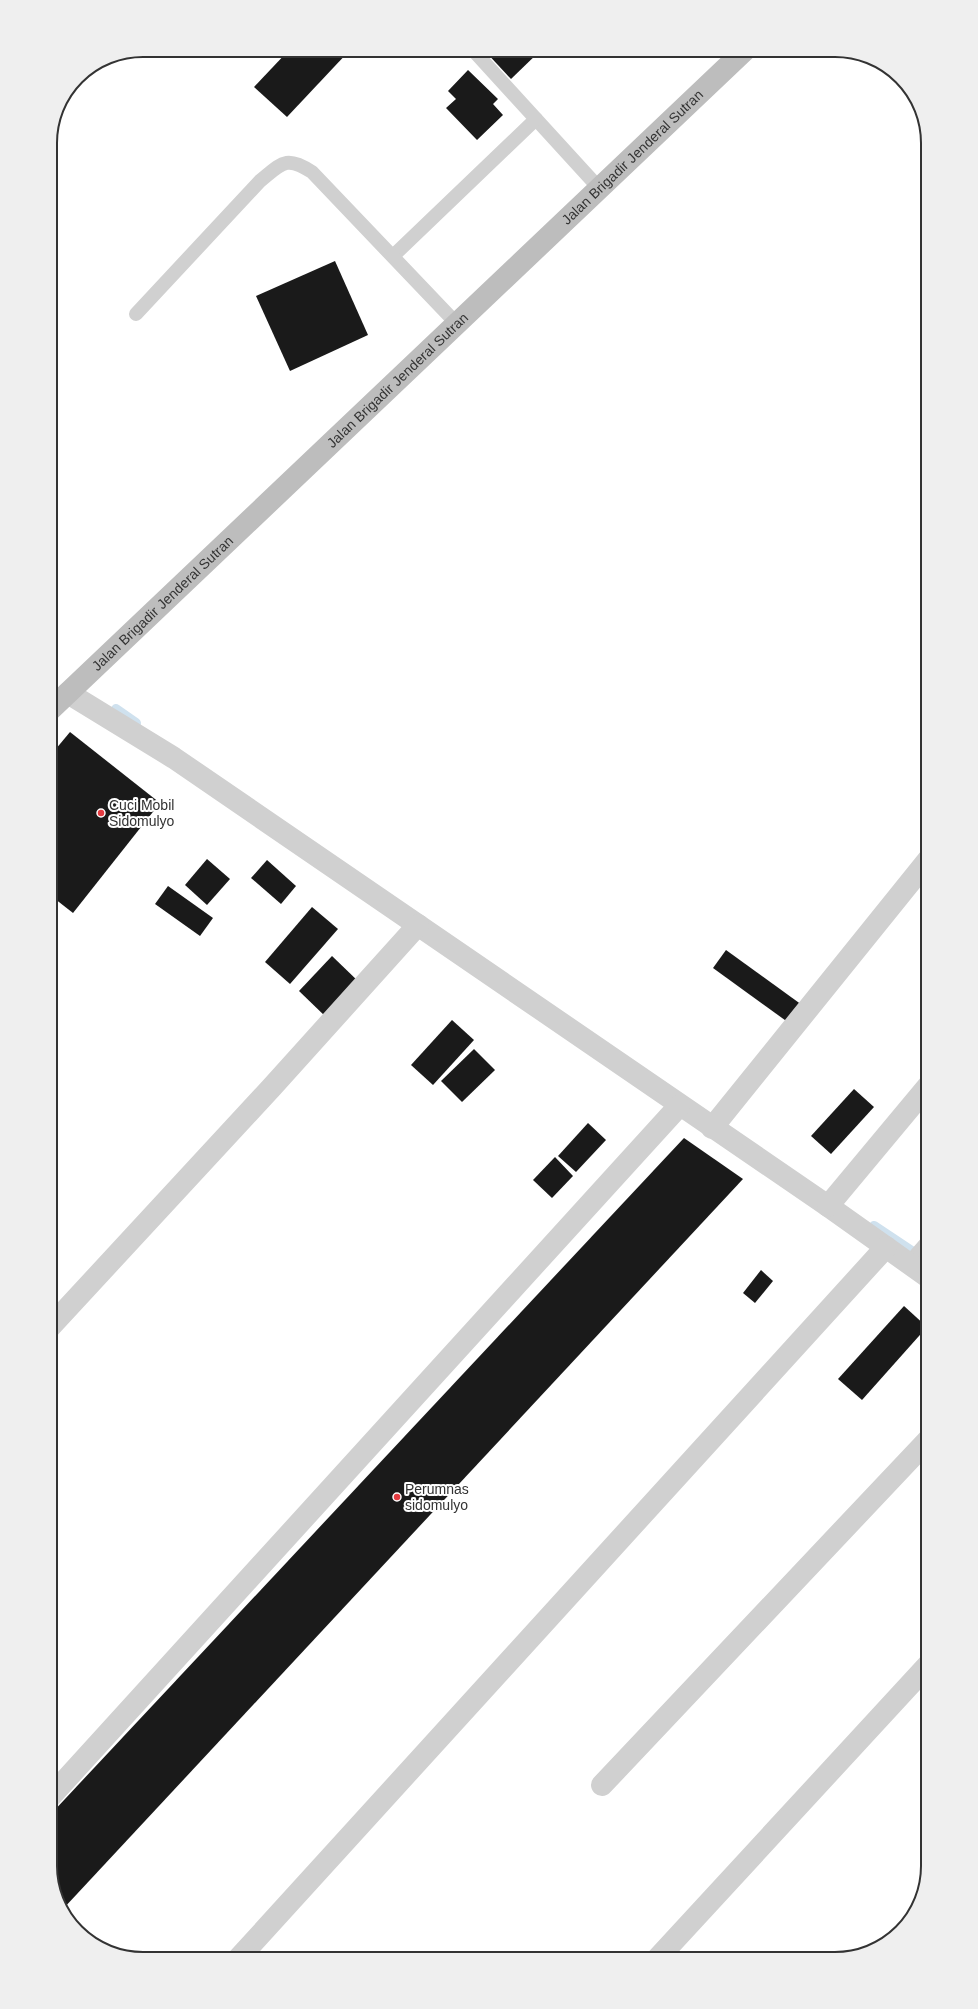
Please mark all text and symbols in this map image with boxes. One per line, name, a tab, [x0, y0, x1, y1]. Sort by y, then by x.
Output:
street label: Jalan Brigadir Jenderal Sutran	[558, 86, 706, 228]
street label: Jalan Brigadir Jenderal Sutran	[323, 309, 471, 451]
street label: Jalan Brigadir Jenderal Sutran	[89, 533, 236, 674]
place label: Cuci Mobil Sidomulyo	[109, 797, 175, 829]
marker: Cuci Mobil Sidomulyo	[96, 808, 106, 818]
place label: Perumnas sidomulyo	[405, 1481, 469, 1513]
marker: Perumnas sidomulyo	[392, 1492, 402, 1502]

